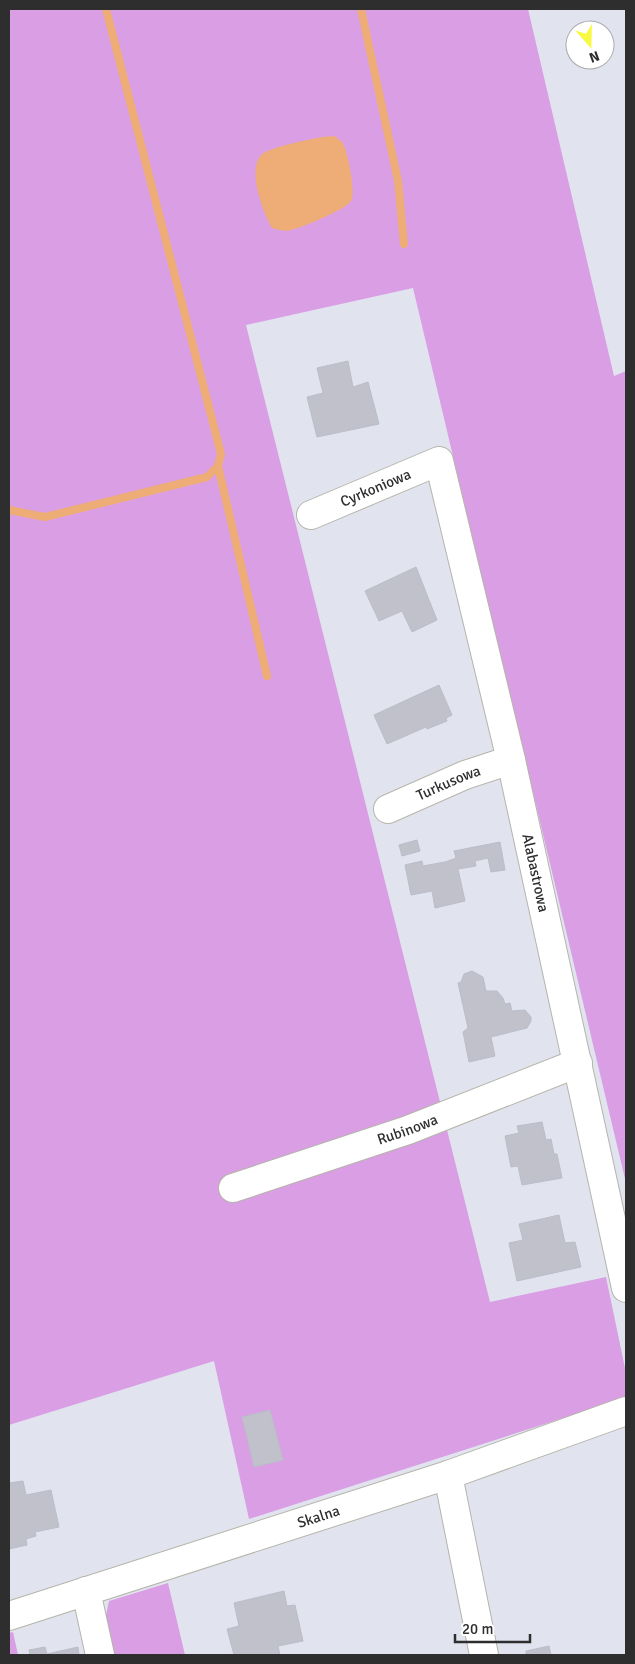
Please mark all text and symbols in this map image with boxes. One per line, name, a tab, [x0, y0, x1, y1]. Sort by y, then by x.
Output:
north arrow	[565, 20, 615, 70]
text: N	[587, 47, 602, 66]
street label: Cyrkoniowa	[338, 465, 413, 511]
street label: Turkusowa	[414, 762, 483, 804]
street label: Alabastrowa	[518, 832, 553, 914]
street label: Rubinowa	[375, 1110, 440, 1149]
street label: Skalna	[295, 1501, 342, 1532]
scale bar	[455, 1612, 530, 1644]
text: 20 m	[462, 1620, 493, 1638]

